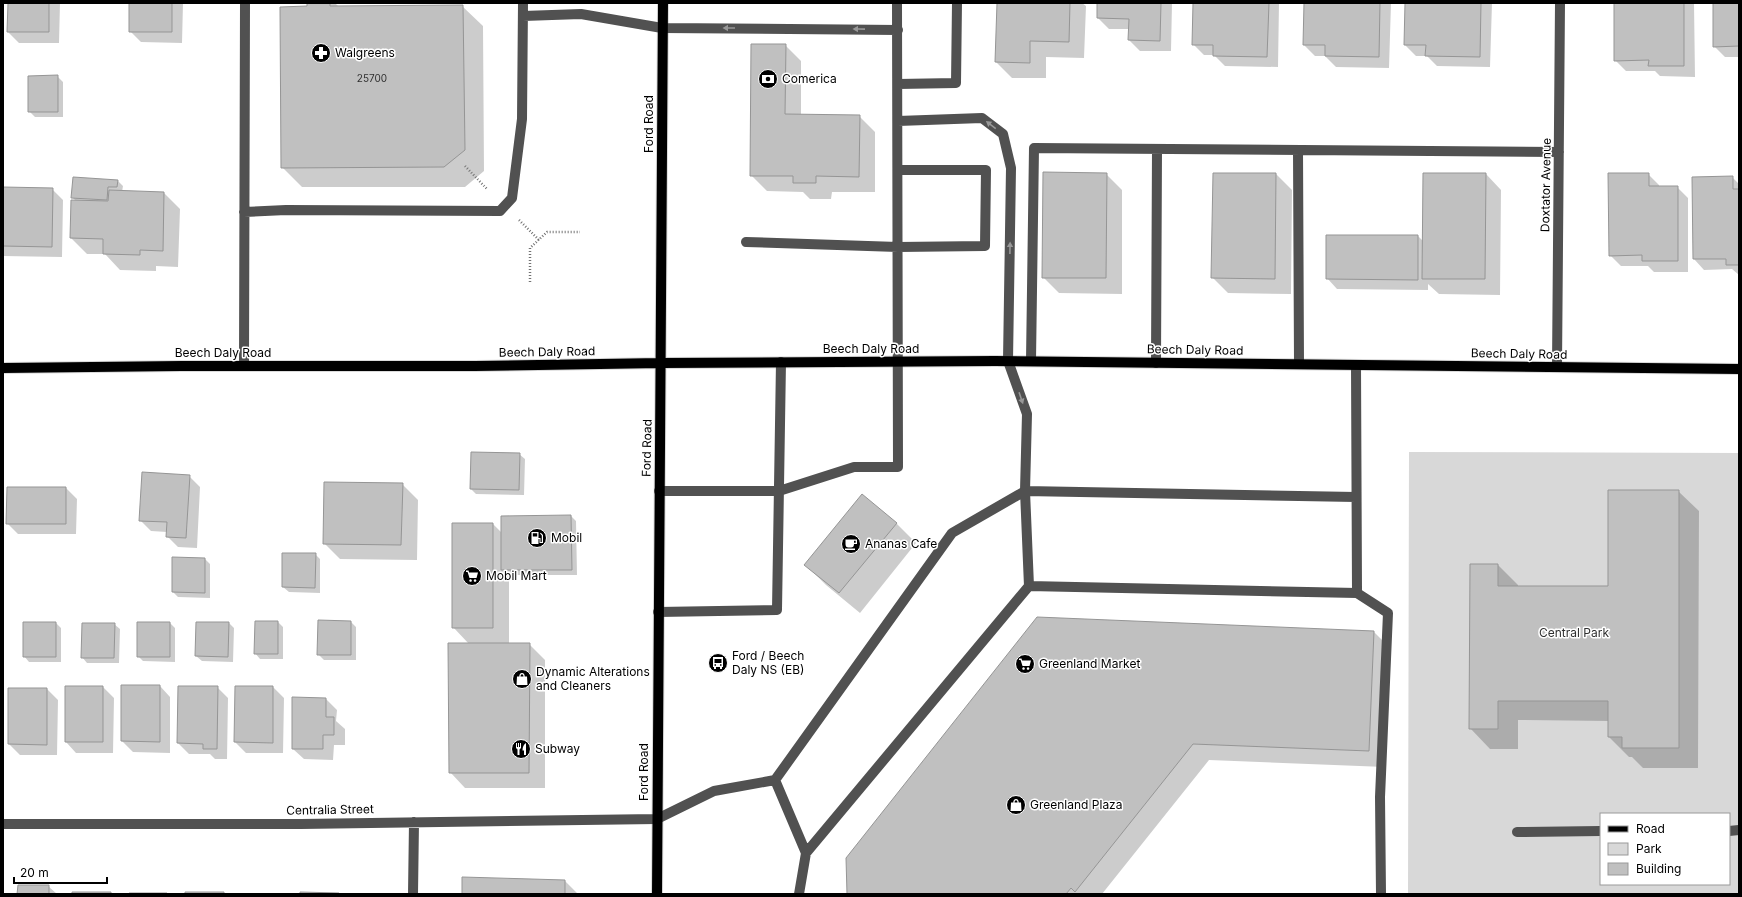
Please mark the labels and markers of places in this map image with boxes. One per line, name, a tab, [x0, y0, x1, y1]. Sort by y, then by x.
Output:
pharmacy icon: Walgreens	[310, 42, 332, 64]
place label: Walgreens	[335, 45, 395, 60]
bank icon: Comerica	[757, 68, 779, 90]
place label: Comerica	[782, 71, 837, 86]
fuel station icon: Mobil	[526, 527, 548, 549]
place label: Mobil	[551, 530, 582, 545]
cafe icon: Ananas Cafe	[840, 533, 862, 555]
place label: Ananas Cafe	[865, 536, 937, 551]
supermarket icon: Mobil Mart	[461, 565, 483, 587]
place label: Mobil Mart	[486, 568, 547, 583]
place label: Ford / Beech Daly NS (EB)	[732, 648, 804, 677]
bus stop icon: Ford / Beech Daly NS (EB)	[707, 652, 729, 674]
supermarket icon: Greenland Market	[1014, 653, 1036, 675]
place label: Greenland Market	[1039, 656, 1140, 671]
place label: Dynamic Alterations and Cleaners	[536, 664, 650, 693]
shop icon: Dynamic Alterations and Cleaners	[511, 668, 533, 690]
restaurant icon: Subway	[510, 738, 532, 760]
place label: Subway	[535, 741, 580, 756]
shop icon: Greenland Plaza	[1005, 794, 1027, 816]
place label: Greenland Plaza	[1030, 797, 1122, 812]

